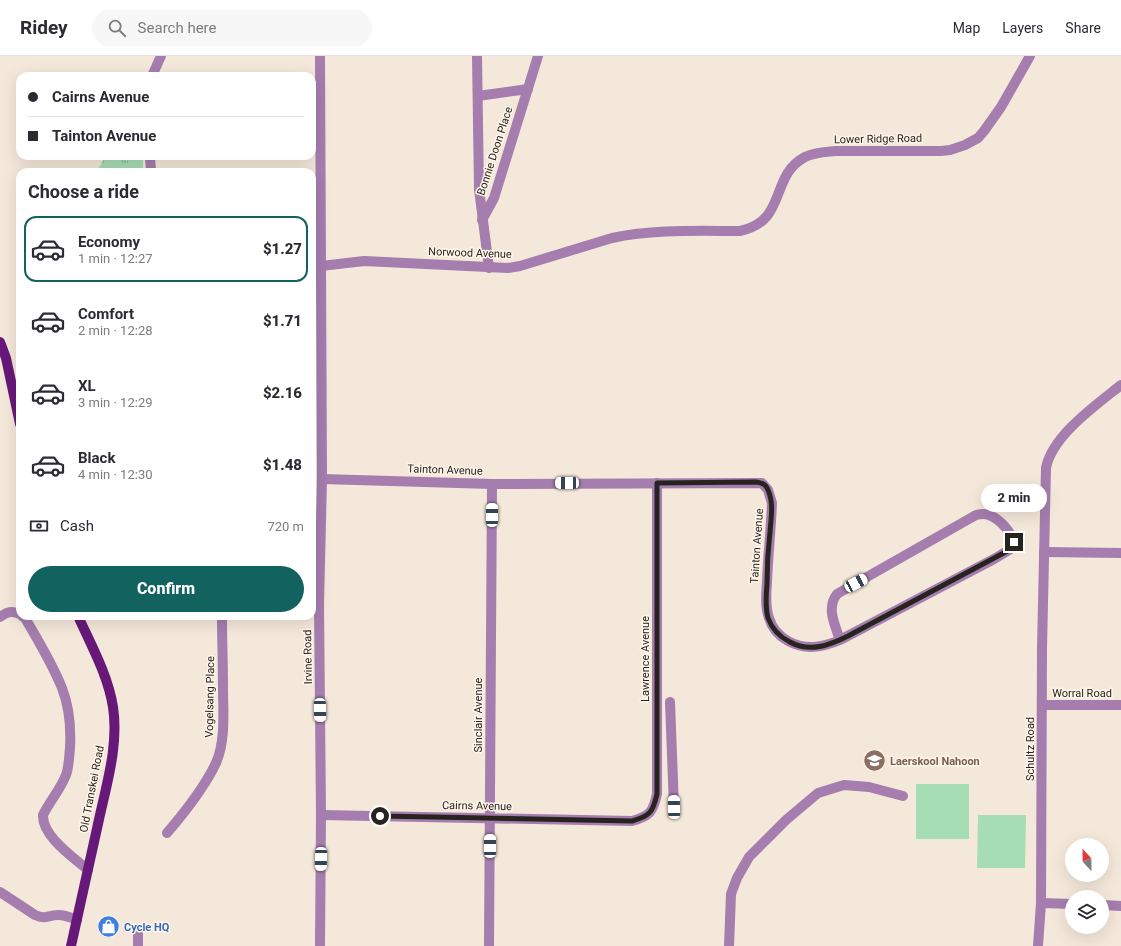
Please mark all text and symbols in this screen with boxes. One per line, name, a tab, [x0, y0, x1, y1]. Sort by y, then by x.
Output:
search box	[92, 10, 372, 46]
text: Ridey	[20, 16, 68, 39]
icon: search	[106, 17, 128, 39]
text: Search here	[138, 19, 217, 37]
text: Map	[953, 20, 980, 36]
text: Layers	[1002, 20, 1043, 36]
text: Share	[1065, 20, 1101, 36]
text: Cairns Avenue	[52, 88, 149, 106]
street label: Bonnie Doon Place	[475, 105, 515, 197]
text: Tainton Avenue	[52, 127, 156, 145]
street label: Lower Ridge Road	[834, 132, 922, 146]
text: Choose a ride	[28, 181, 139, 202]
icon: car	[30, 231, 66, 267]
text: Economy	[78, 233, 140, 251]
text: $1.27	[263, 240, 302, 258]
street label: Norwood Avenue	[428, 245, 512, 261]
text: 1 min · 12:27	[78, 251, 153, 266]
icon: car	[30, 303, 66, 339]
text: Comfort	[78, 305, 134, 323]
text: $1.71	[263, 312, 302, 330]
text: 2 min · 12:28	[78, 323, 153, 338]
icon: car	[30, 375, 66, 411]
text: XL	[78, 377, 96, 395]
text: $2.16	[263, 384, 302, 402]
text: 3 min · 12:29	[78, 395, 153, 410]
icon: car	[30, 447, 66, 483]
text: Black	[78, 449, 115, 467]
text: $1.48	[263, 456, 302, 474]
street label: Tainton Avenue	[407, 462, 483, 478]
text: 4 min · 12:30	[78, 467, 153, 482]
car	[555, 477, 579, 489]
callout: 2 min	[981, 484, 1047, 512]
text: 2 min	[998, 490, 1030, 505]
car	[486, 503, 498, 527]
street label: Tainton Avenue	[748, 508, 766, 584]
icon: cash	[28, 515, 50, 537]
text: Cash	[60, 517, 94, 535]
text: 720 m	[267, 519, 304, 534]
route end	[1005, 533, 1023, 551]
button: Confirm	[28, 566, 304, 612]
car	[843, 572, 869, 594]
street label: Lawrence Avenue	[639, 616, 652, 702]
street label: Irvine Road	[301, 630, 315, 684]
street label: Vogelsang Place	[203, 656, 217, 738]
street label: Sinclair Avenue	[472, 677, 485, 752]
street label: Worral Road	[1052, 687, 1112, 700]
car	[314, 698, 326, 722]
street label: Schultz Road	[1024, 717, 1037, 781]
street label: Old Transkei Road	[77, 744, 107, 834]
school or university icon: Laerskool Nahoon	[862, 748, 888, 774]
place label: Laerskool Nahoon	[890, 755, 980, 768]
car	[668, 795, 680, 819]
street label: Cairns Avenue	[442, 799, 512, 813]
route start	[371, 807, 389, 825]
car	[484, 834, 496, 858]
north arrow	[1065, 838, 1109, 882]
map controls	[1065, 838, 1109, 934]
car	[315, 847, 327, 871]
button: layers	[1065, 890, 1109, 934]
shop icon: Cycle HQ	[95, 914, 121, 940]
place label: Cycle HQ	[124, 921, 170, 934]

